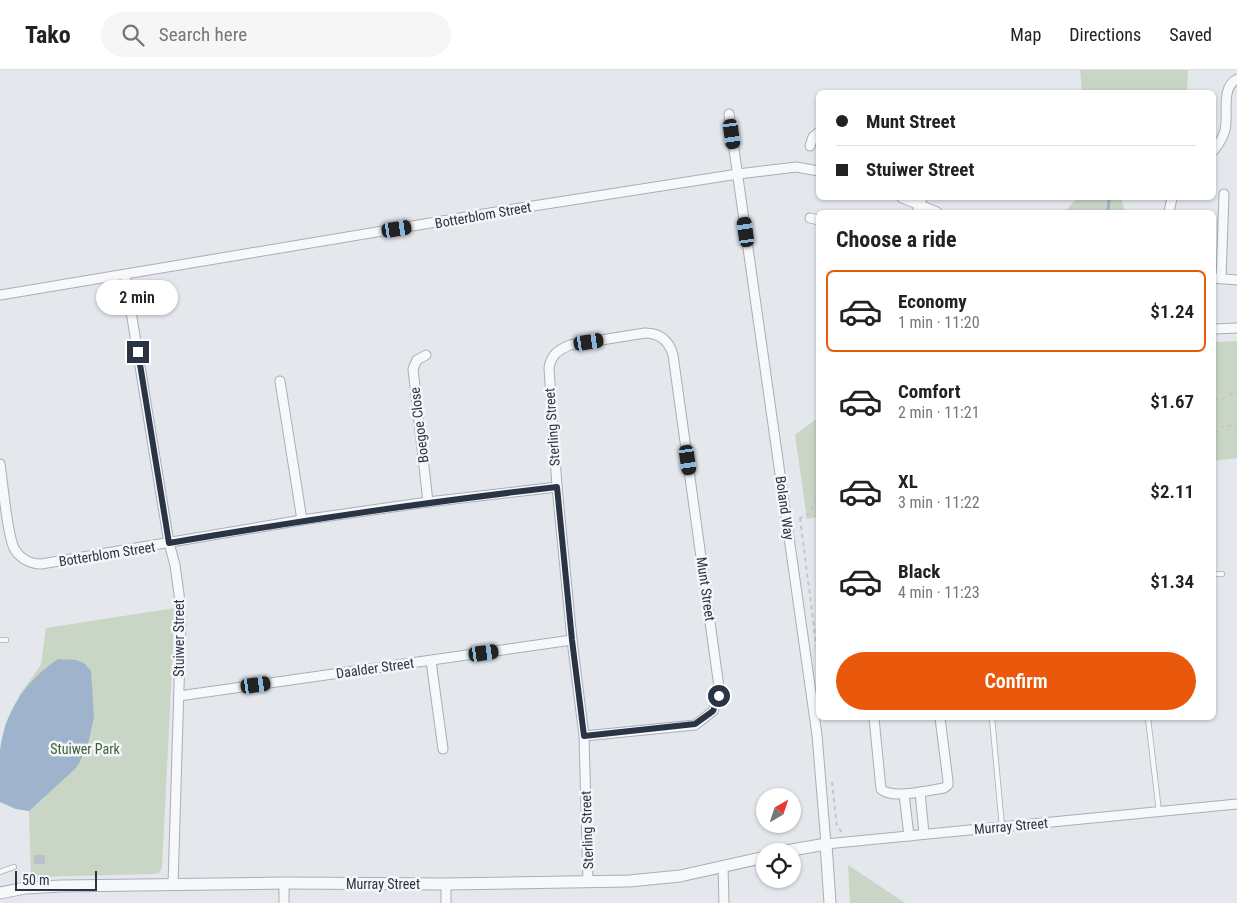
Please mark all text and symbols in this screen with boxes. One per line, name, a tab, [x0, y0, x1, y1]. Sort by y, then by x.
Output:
search box	[101, 12, 451, 57]
text: Tako	[25, 21, 71, 49]
icon: search	[119, 21, 147, 49]
text: Search here	[159, 23, 247, 46]
text: Map	[1010, 24, 1041, 45]
text: Directions	[1069, 24, 1141, 45]
text: Saved	[1169, 24, 1212, 45]
text: Munt Street	[866, 110, 956, 133]
car	[722, 118, 741, 150]
text: Stuiwer Street	[866, 158, 974, 181]
street label: Botterblom Street	[434, 199, 532, 231]
car	[736, 216, 755, 248]
car	[381, 219, 412, 239]
text: Choose a ride	[836, 227, 957, 252]
callout: 2 min	[97, 280, 179, 314]
text: 2 min	[119, 288, 155, 307]
icon: car	[838, 289, 883, 334]
text: Economy	[898, 290, 967, 313]
text: $1.24	[1150, 300, 1194, 323]
text: 1 min · 11:20	[898, 313, 980, 332]
car	[573, 332, 604, 352]
route end	[127, 341, 149, 363]
icon: car	[838, 379, 883, 424]
text: Comfort	[898, 380, 961, 403]
street label: Boegoe Close	[406, 386, 432, 464]
street label: Sterling Street	[541, 387, 563, 467]
text: $1.67	[1150, 390, 1194, 413]
text: 2 min · 11:21	[898, 403, 980, 422]
car	[678, 444, 697, 476]
icon: car	[838, 469, 883, 514]
text: XL	[898, 470, 918, 493]
street label: Boland Way	[773, 475, 797, 541]
text: $2.11	[1150, 480, 1194, 503]
text: 3 min · 11:22	[898, 493, 980, 512]
street label: Botterblom Street	[58, 538, 156, 570]
street label: Munt Street	[694, 556, 718, 622]
icon: car	[838, 559, 883, 604]
text: Black	[898, 560, 940, 583]
text: $1.34	[1150, 570, 1194, 593]
text: 4 min · 11:23	[898, 583, 980, 602]
street label: Stuiwer Street	[171, 599, 187, 677]
car	[468, 643, 499, 663]
button: Confirm	[836, 652, 1196, 710]
street label: Daalder Street	[335, 655, 415, 681]
car	[240, 675, 271, 695]
route start	[708, 685, 730, 707]
park label: Stuiwer Park	[50, 741, 120, 757]
north arrow	[756, 788, 801, 832]
map controls	[756, 788, 801, 888]
street label: Sterling Street	[578, 791, 596, 869]
street label: Murray Street	[973, 815, 1049, 837]
button: locate	[756, 843, 801, 888]
scale bar	[15, 868, 98, 891]
text: 50 m	[22, 872, 50, 888]
street label: Murray Street	[346, 876, 420, 892]

